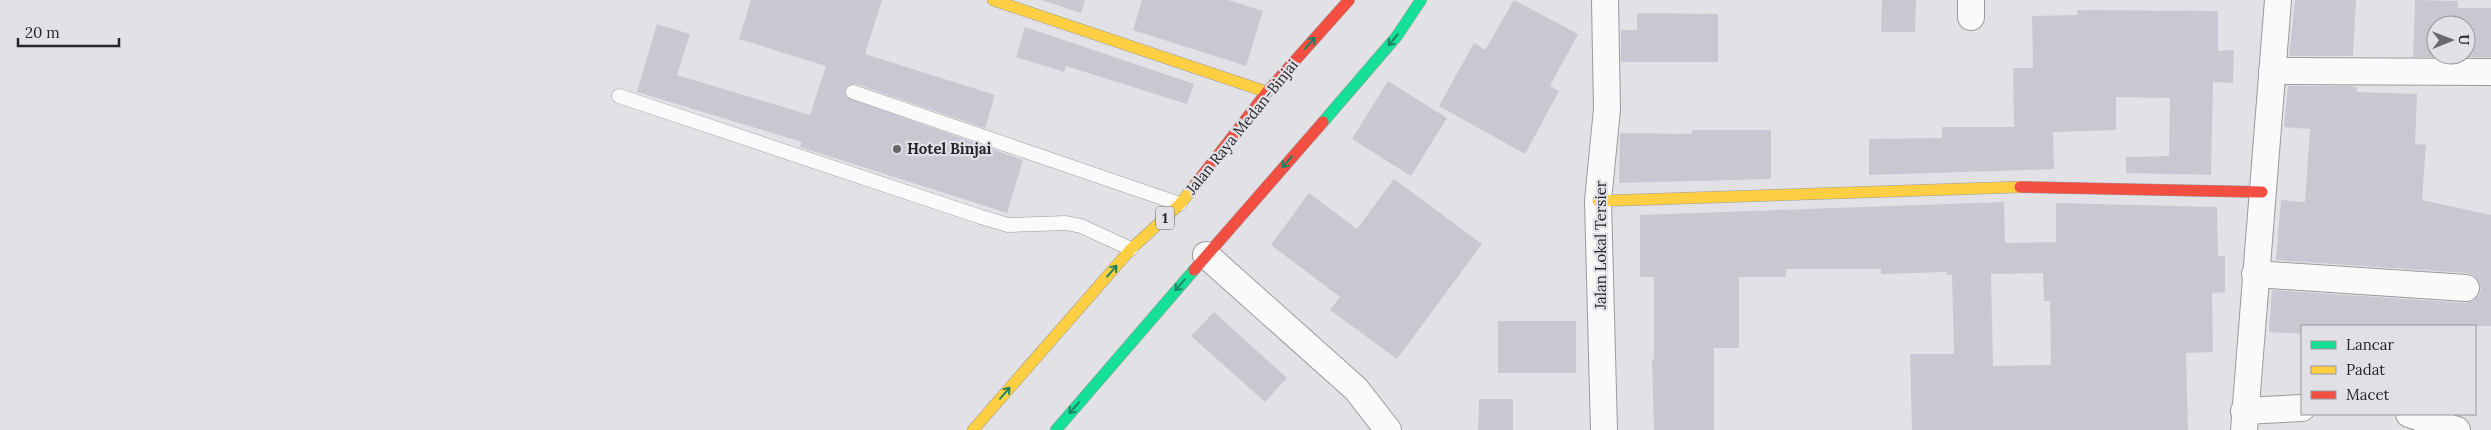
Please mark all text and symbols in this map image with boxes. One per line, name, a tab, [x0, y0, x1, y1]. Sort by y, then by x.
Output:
scale bar	[18, 15, 119, 47]
north arrow	[2426, 15, 2476, 65]
text: 20 m	[25, 23, 60, 42]
one-way arrow	[1388, 33, 1399, 46]
text: U	[2455, 34, 2473, 46]
one-way arrow	[1305, 37, 1316, 50]
street label: Jalan Raya Medan-Binjai	[1181, 56, 1302, 199]
place label: Hotel Binjai	[907, 139, 992, 158]
marker: Hotel Binjai	[891, 143, 903, 155]
one-way arrow	[1281, 156, 1292, 169]
street label: Jalan Lokal Tersier	[1591, 180, 1610, 310]
road number: 1	[1156, 207, 1174, 230]
one-way arrow	[1106, 264, 1118, 277]
one-way arrow	[1175, 279, 1186, 292]
legend	[2301, 325, 2476, 415]
text: Lancar	[2346, 335, 2395, 354]
text: Padat	[2346, 360, 2385, 379]
text: Macet	[2346, 385, 2389, 404]
one-way arrow	[1000, 387, 1011, 400]
one-way arrow	[1069, 402, 1080, 415]

